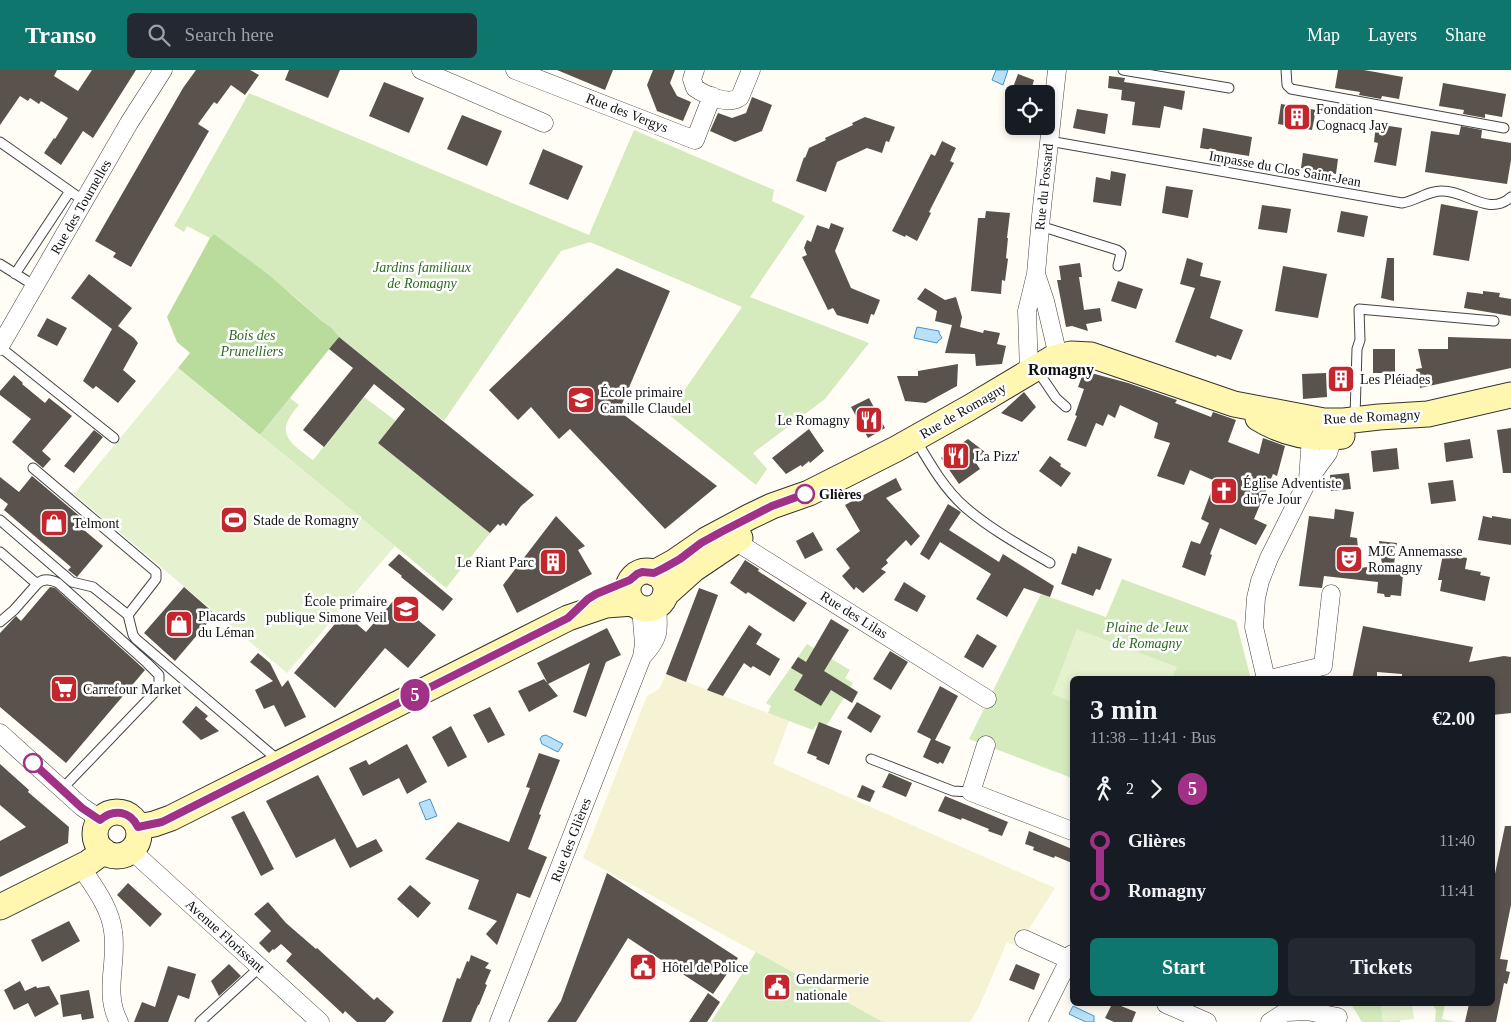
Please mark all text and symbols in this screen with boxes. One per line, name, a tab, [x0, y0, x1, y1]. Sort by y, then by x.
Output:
search box	[127, 13, 477, 58]
icon: search	[145, 21, 173, 49]
text: Transo	[25, 22, 97, 48]
text: Search here	[185, 24, 274, 45]
text: Map	[1307, 25, 1340, 45]
text: Layers	[1368, 25, 1417, 45]
text: Share	[1445, 25, 1486, 45]
map controls	[1005, 85, 1055, 135]
button: locate	[1005, 85, 1055, 135]
street label: Rue des Vergys	[584, 90, 670, 136]
building icon: Fondation Cognacq Jay	[1282, 102, 1312, 132]
place label: Fondation Cognacq Jay	[1316, 102, 1388, 133]
street label: Rue du Fossard	[1032, 143, 1056, 231]
street label: Impasse du Clos Saint-Jean	[1208, 148, 1362, 190]
street label: Rue des Tournelles	[48, 157, 114, 257]
park label: Jardins familiaux de Romagny	[373, 260, 472, 291]
park label: Bois des Prunelliers	[220, 328, 284, 359]
district label: Romagny	[1028, 361, 1094, 379]
building icon: Les Pléiades	[1326, 364, 1356, 394]
place label: Les Pléiades	[1360, 372, 1430, 387]
street label: Rue de Romagny	[917, 380, 1009, 442]
place label: École primaire Camille Claudel	[600, 384, 691, 416]
school or university icon: École primaire Camille Claudel	[566, 385, 596, 415]
restaurant icon: Le Romagny	[854, 405, 884, 435]
street label: Rue de Romagny	[1323, 407, 1421, 427]
place label: Le Romagny	[777, 413, 850, 428]
restaurant icon: La Pizz'	[941, 441, 971, 471]
place label: La Pizz'	[975, 449, 1020, 464]
place label: Église Adventiste du 7e Jour	[1243, 475, 1341, 507]
church icon: Église Adventiste du 7e Jour	[1209, 476, 1239, 506]
marker: Glières	[795, 484, 815, 504]
place label: Glières	[819, 487, 862, 502]
sports icon: Stade de Romagny	[219, 505, 249, 535]
shop icon: Telmont	[39, 508, 69, 538]
place label: Stade de Romagny	[253, 513, 359, 528]
place label: Telmont	[73, 516, 120, 531]
theatre icon: MJC Annemasse Romagny	[1334, 544, 1364, 574]
place label: MJC Annemasse Romagny	[1368, 544, 1463, 575]
building icon: Le Riant Parc	[538, 547, 568, 577]
place label: Le Riant Parc	[457, 555, 534, 570]
street label: Rue des Lilas	[818, 588, 890, 642]
place label: École primaire publique Simone Veil	[266, 593, 387, 625]
school or university icon: École primaire publique Simone Veil	[391, 594, 421, 624]
shop icon: Placards du Léman	[164, 609, 194, 639]
place label: Placards du Léman	[198, 609, 254, 640]
park label: Plaine de Jeux de Romagny	[1105, 620, 1189, 651]
supermarket icon: Carrefour Market	[49, 674, 79, 704]
line badge: 5	[399, 679, 431, 711]
place label: Carrefour Market	[83, 682, 181, 697]
text: 5	[411, 685, 420, 705]
text: 3 min	[1090, 694, 1158, 725]
text: €2.00	[1432, 708, 1475, 729]
text: 11:38 – 11:41 · Bus	[1090, 729, 1216, 746]
unlabelled marker	[23, 753, 43, 773]
icon: walk	[1090, 775, 1118, 803]
icon: forward	[1142, 775, 1170, 803]
text: 5	[1188, 779, 1197, 799]
text: 2	[1126, 780, 1134, 797]
street label: Rue des Glières	[548, 796, 594, 884]
text: Glières	[1128, 830, 1186, 851]
text: 11:40	[1439, 832, 1475, 849]
text: Romagny	[1128, 880, 1206, 901]
text: 11:41	[1439, 882, 1475, 899]
street label: Avenue Florissant	[182, 897, 268, 976]
button: Start	[1090, 938, 1278, 996]
button: Tickets	[1288, 938, 1475, 996]
public building icon: Hôtel de Police	[628, 952, 658, 982]
place label: Hôtel de Police	[662, 960, 748, 975]
public building icon: Gendarmerie nationale	[762, 972, 792, 1002]
place label: Gendarmerie nationale	[796, 972, 869, 1003]

